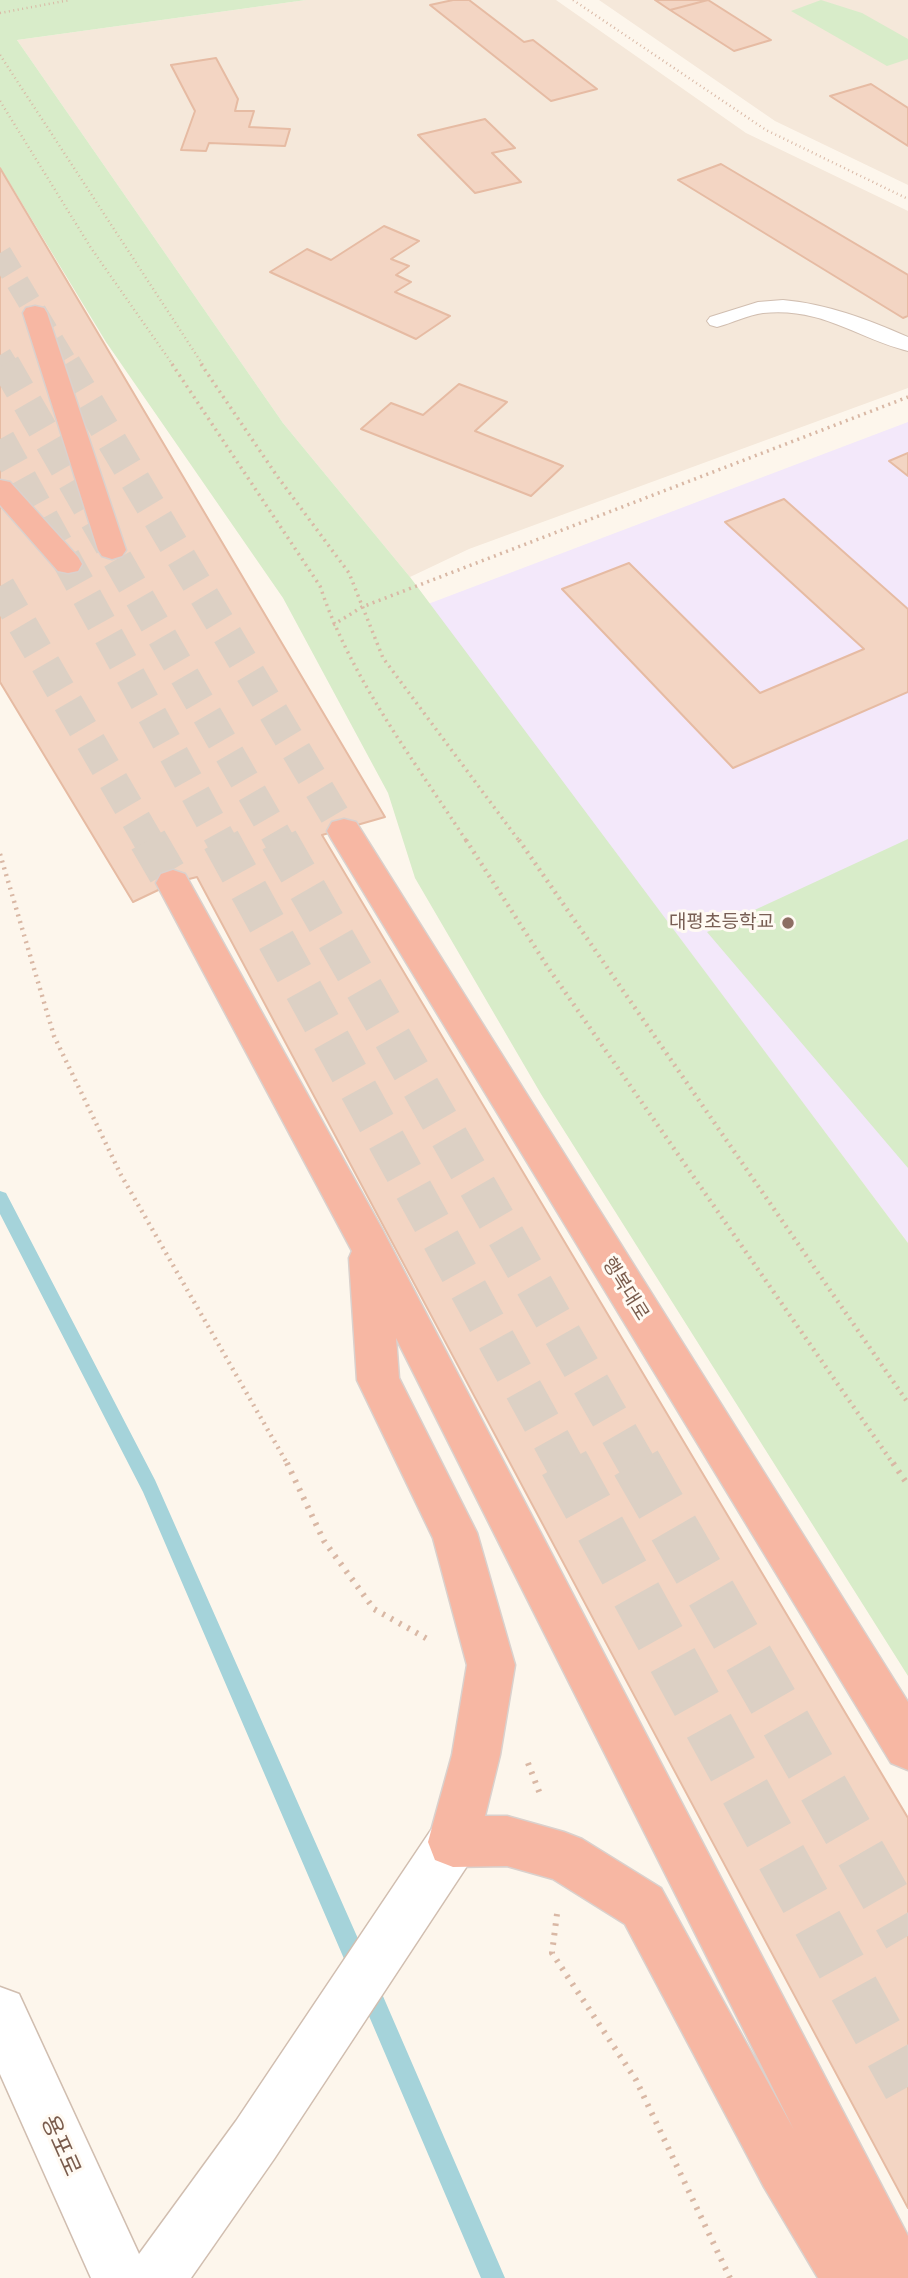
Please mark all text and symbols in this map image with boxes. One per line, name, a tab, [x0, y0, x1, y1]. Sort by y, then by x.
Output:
place label: 대평초등학교	[669, 912, 774, 934]
marker: 대평초등학교	[780, 915, 796, 931]
street label: 행복대로	[597, 1253, 653, 1325]
street label: 용포로	[34, 2111, 86, 2181]

